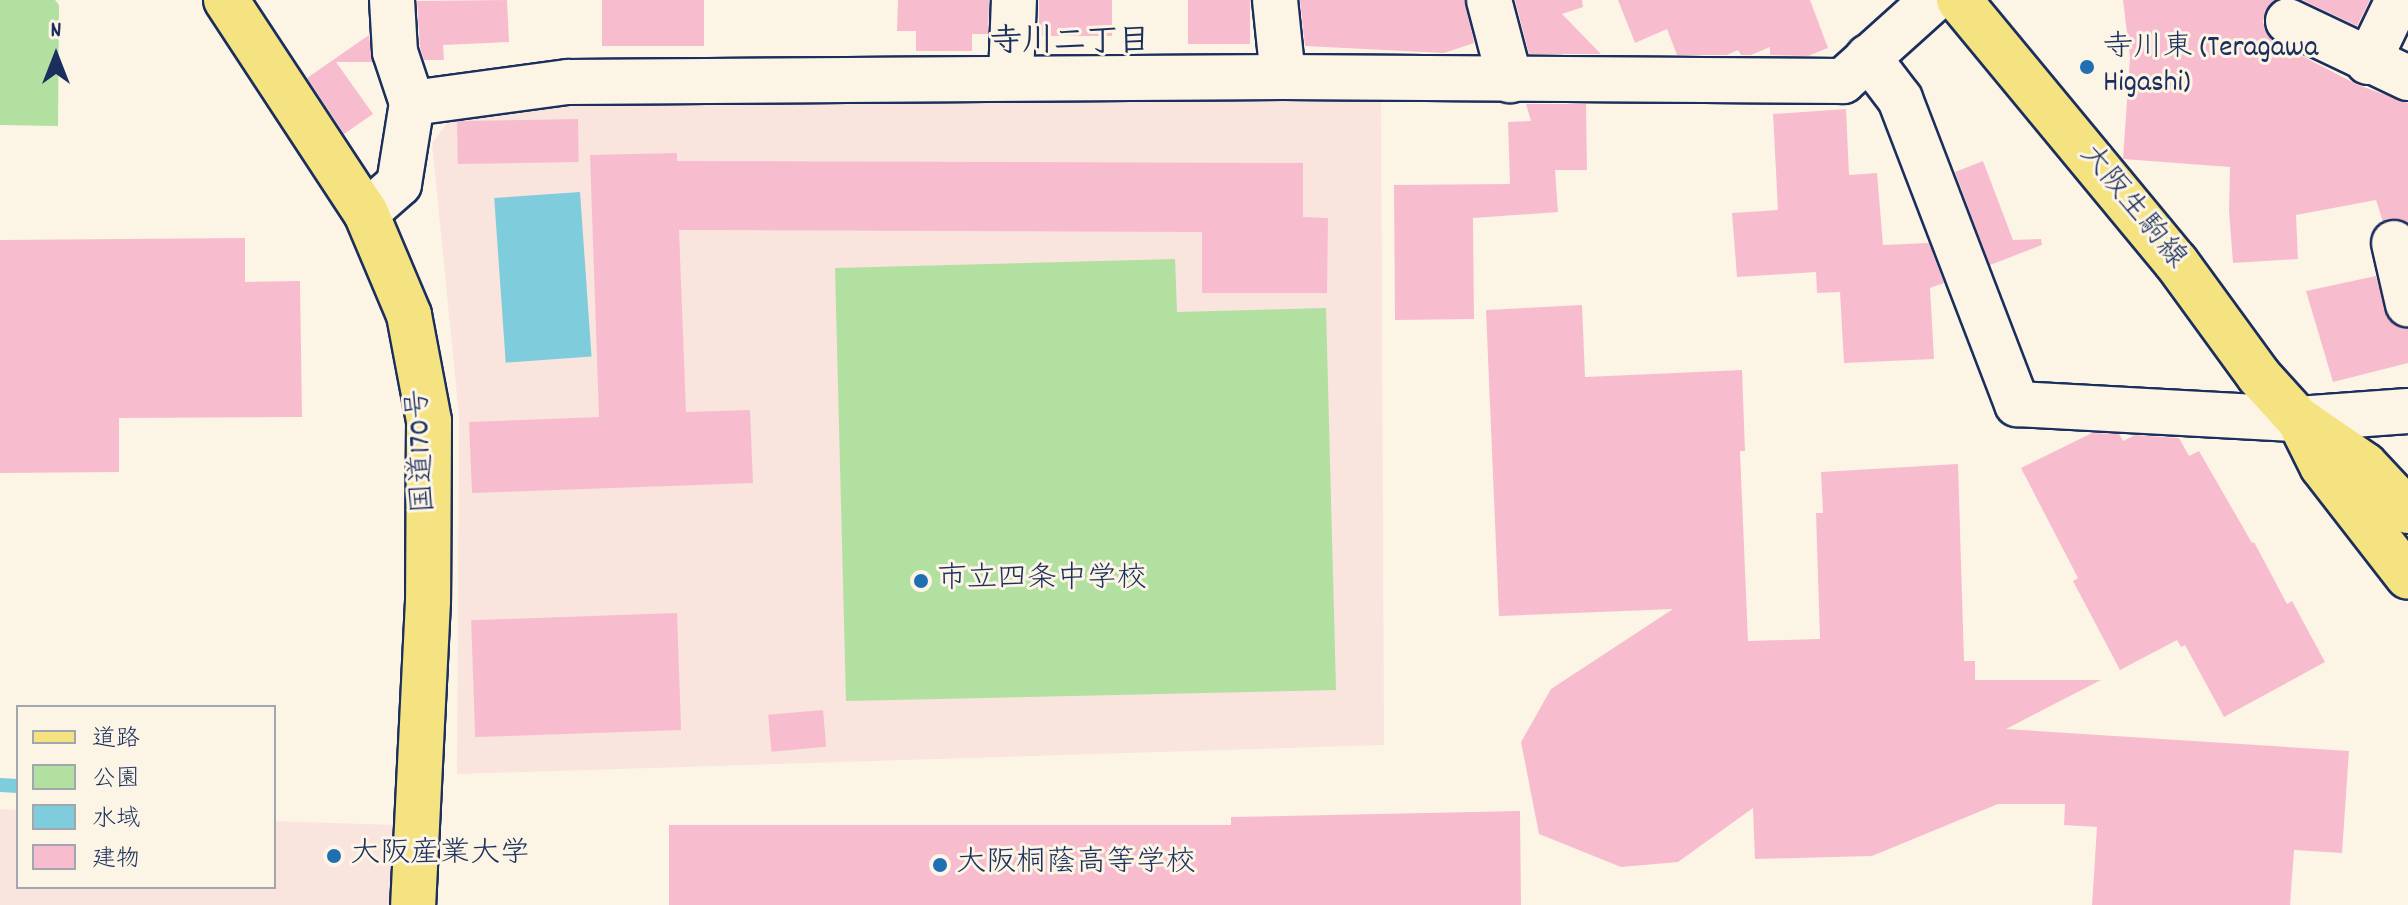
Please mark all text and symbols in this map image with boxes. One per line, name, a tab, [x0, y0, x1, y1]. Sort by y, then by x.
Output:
north arrow	[16, 16, 96, 96]
text: N	[51, 16, 61, 47]
district label: 寺川二丁目	[990, 25, 1150, 63]
place label: 寺川東 (Teragawa Higashi)	[2103, 32, 2318, 102]
marker: 寺川東 (Teragawa Higashi)	[2078, 58, 2096, 76]
street label: 大阪生駒線	[2070, 138, 2192, 278]
street label: 国道170号	[403, 388, 445, 514]
place label: 市立四条中学校	[937, 563, 1147, 599]
marker: 市立四条中学校	[912, 572, 930, 590]
legend	[16, 705, 276, 889]
text: 道路	[92, 723, 140, 757]
text: 公園	[92, 763, 140, 797]
text: 水域	[92, 803, 140, 837]
place label: 大阪産業大学	[350, 838, 530, 874]
text: 建物	[92, 843, 140, 877]
marker: 大阪産業大学	[325, 847, 343, 865]
place label: 大阪桐蔭高等学校	[956, 847, 1196, 883]
marker: 大阪桐蔭高等学校	[931, 856, 949, 874]

